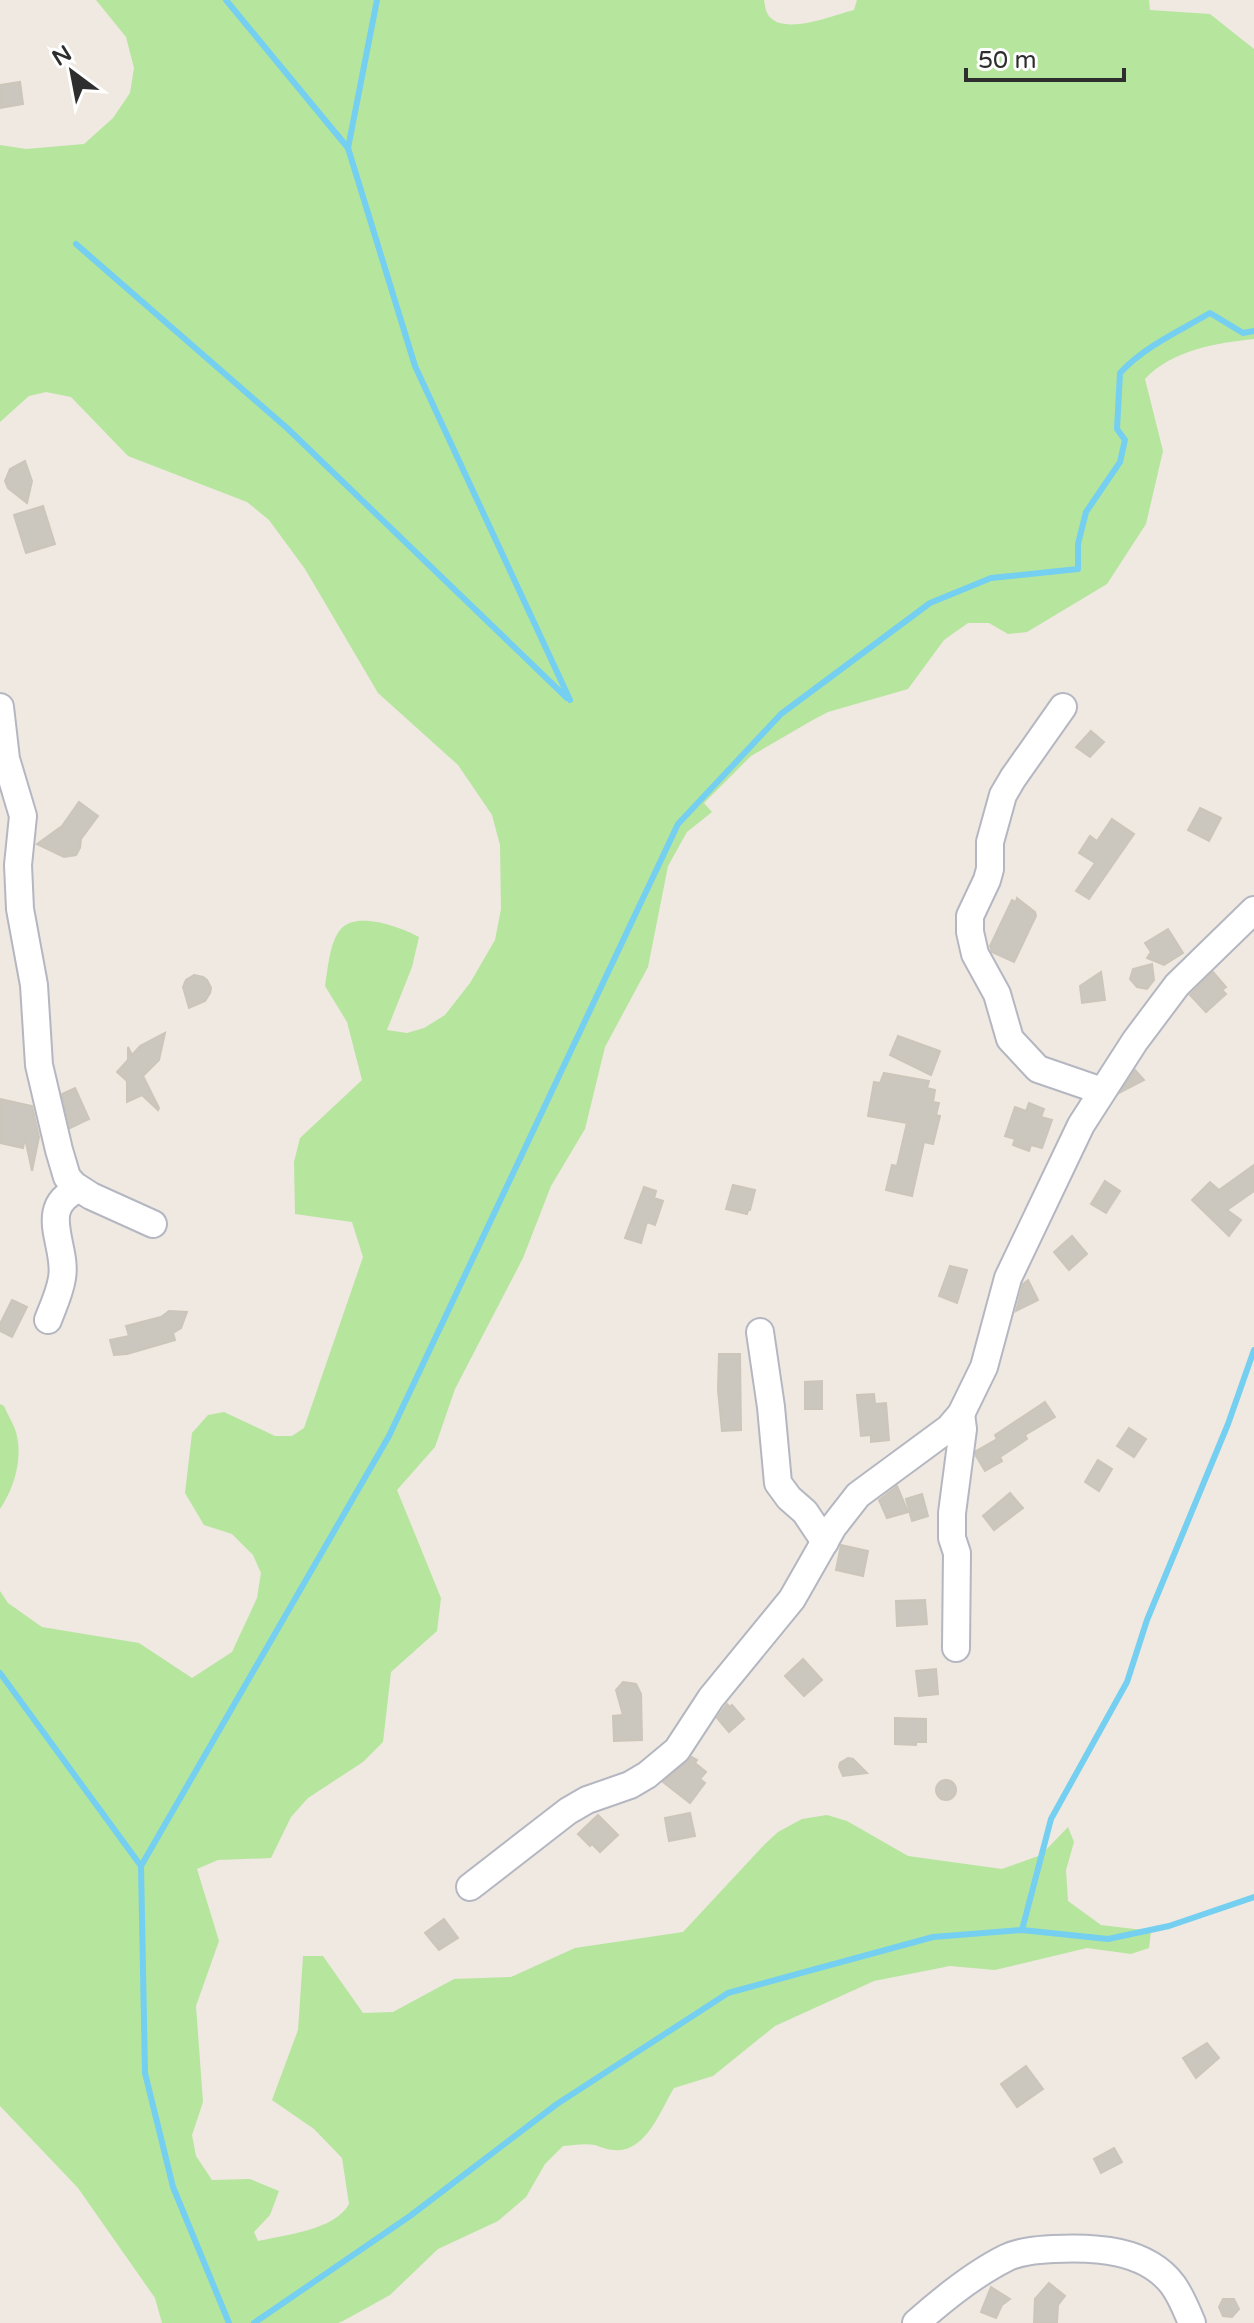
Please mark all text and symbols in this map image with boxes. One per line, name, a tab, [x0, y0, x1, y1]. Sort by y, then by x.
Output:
north arrow	[32, 32, 112, 112]
scale bar	[966, 32, 1124, 82]
text: N	[48, 40, 76, 72]
text: 50 m	[978, 46, 1036, 75]

